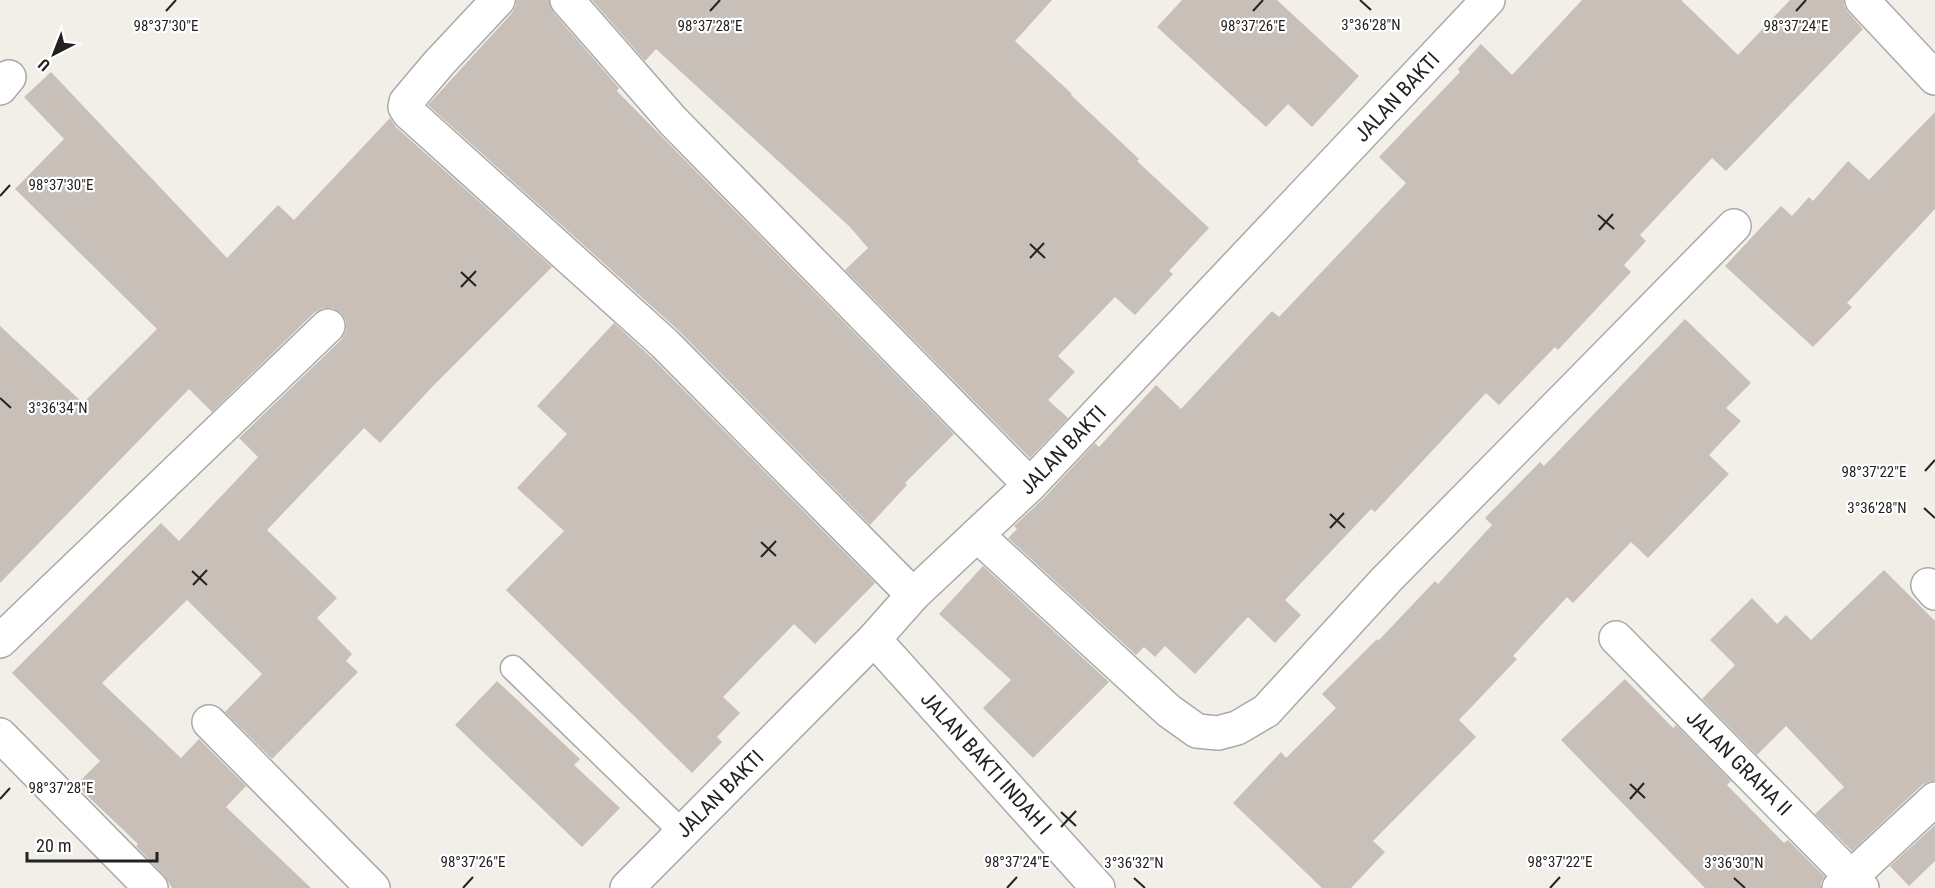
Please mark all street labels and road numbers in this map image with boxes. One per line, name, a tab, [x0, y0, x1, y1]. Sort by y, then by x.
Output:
street label: JALAN BAKTI	[1350, 47, 1444, 147]
street label: JALAN BAKTI	[1015, 401, 1111, 499]
street label: JALAN BAKTI INDAH I	[916, 687, 1056, 839]
street label: JALAN GRAHA II	[1682, 706, 1796, 820]
street label: JALAN BAKTI	[671, 745, 769, 843]

